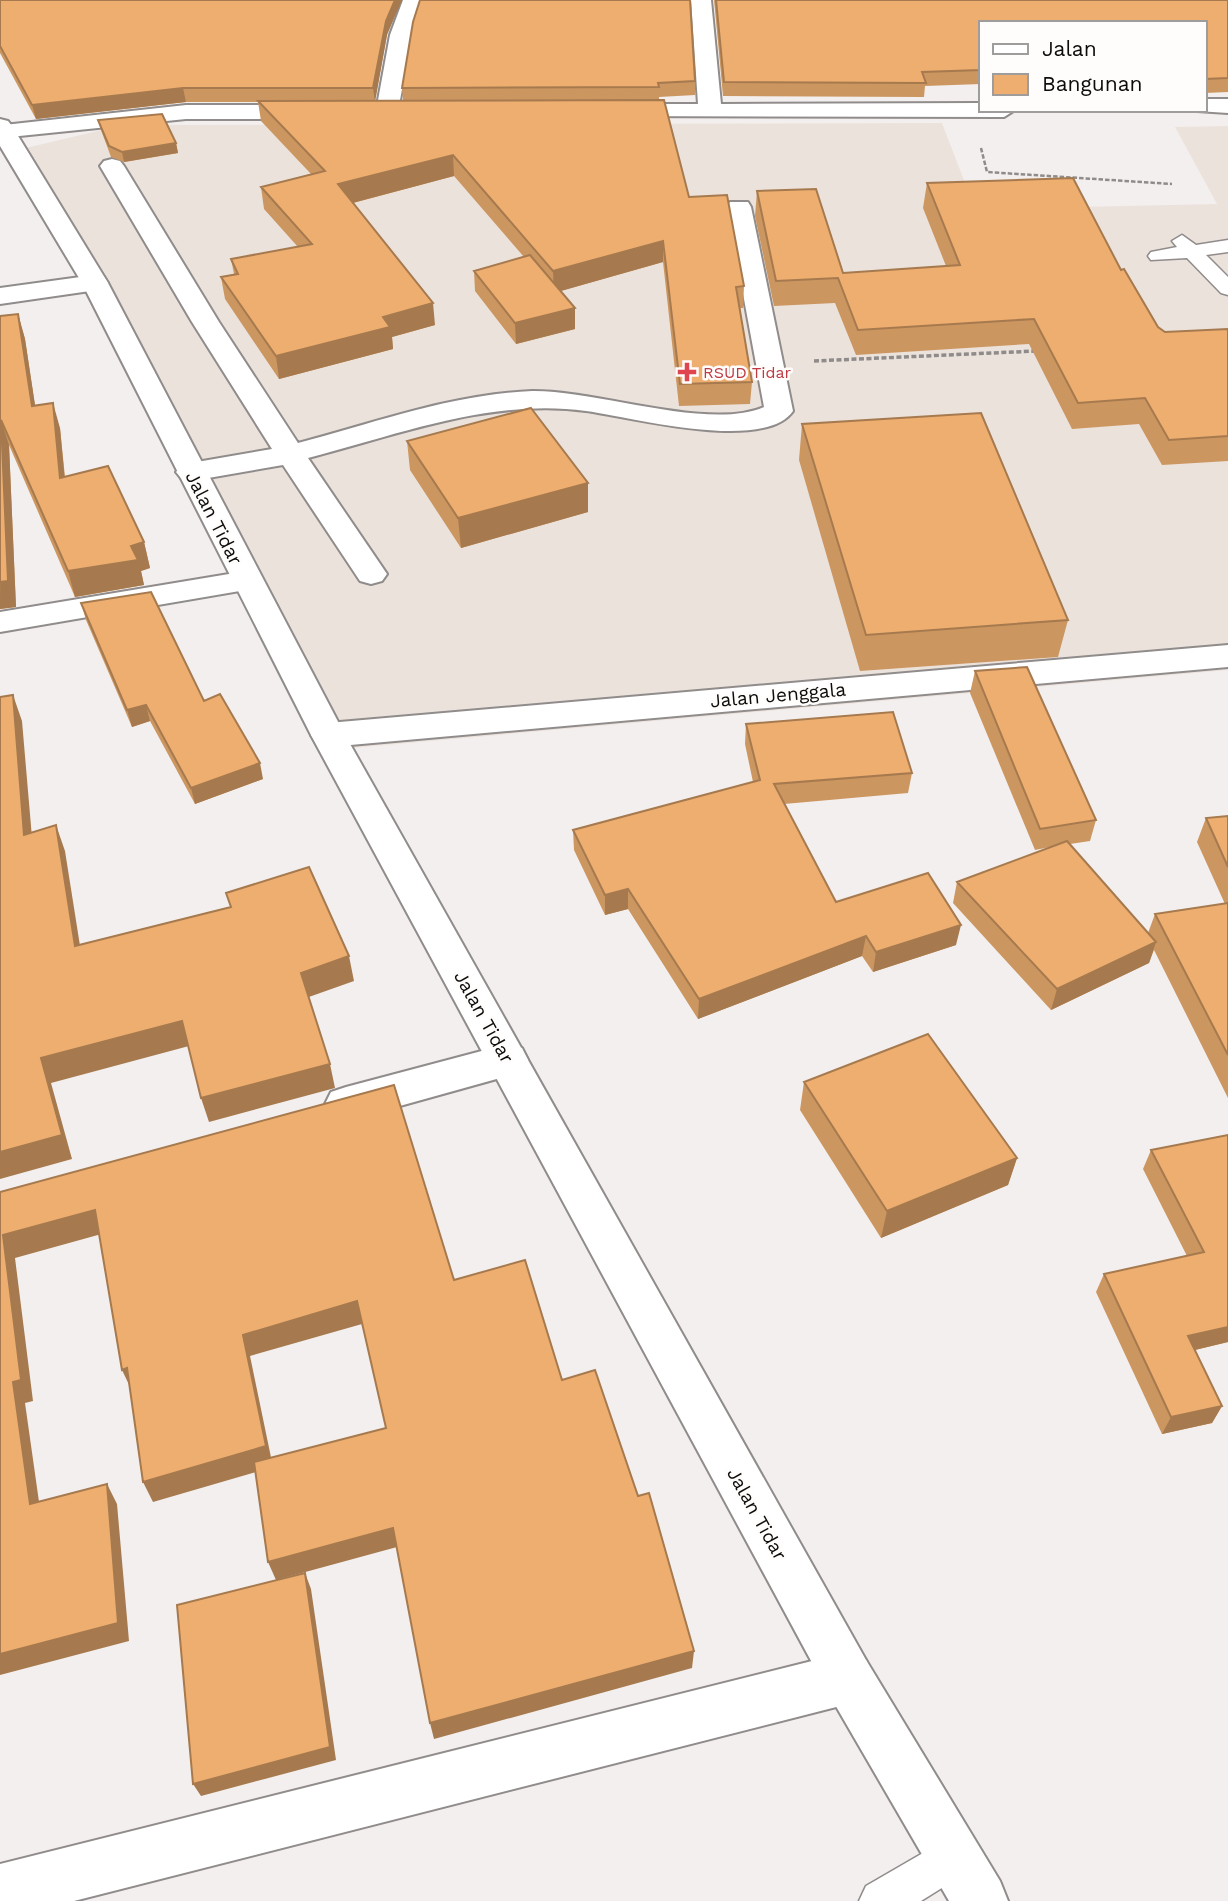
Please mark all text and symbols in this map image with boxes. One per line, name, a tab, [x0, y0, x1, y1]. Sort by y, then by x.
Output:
legend	[979, 21, 1207, 112]
text: Jalan	[1042, 36, 1097, 61]
text: Bangunan	[1042, 71, 1143, 96]
marker: RSUD Tidar	[677, 362, 697, 382]
place label: RSUD Tidar	[703, 363, 792, 382]
street label: Jalan Tidar	[181, 467, 248, 569]
street label: Jalan Jenggala	[709, 678, 847, 712]
street label: Jalan Tidar	[449, 967, 519, 1067]
street label: Jalan Tidar	[722, 1464, 792, 1564]

